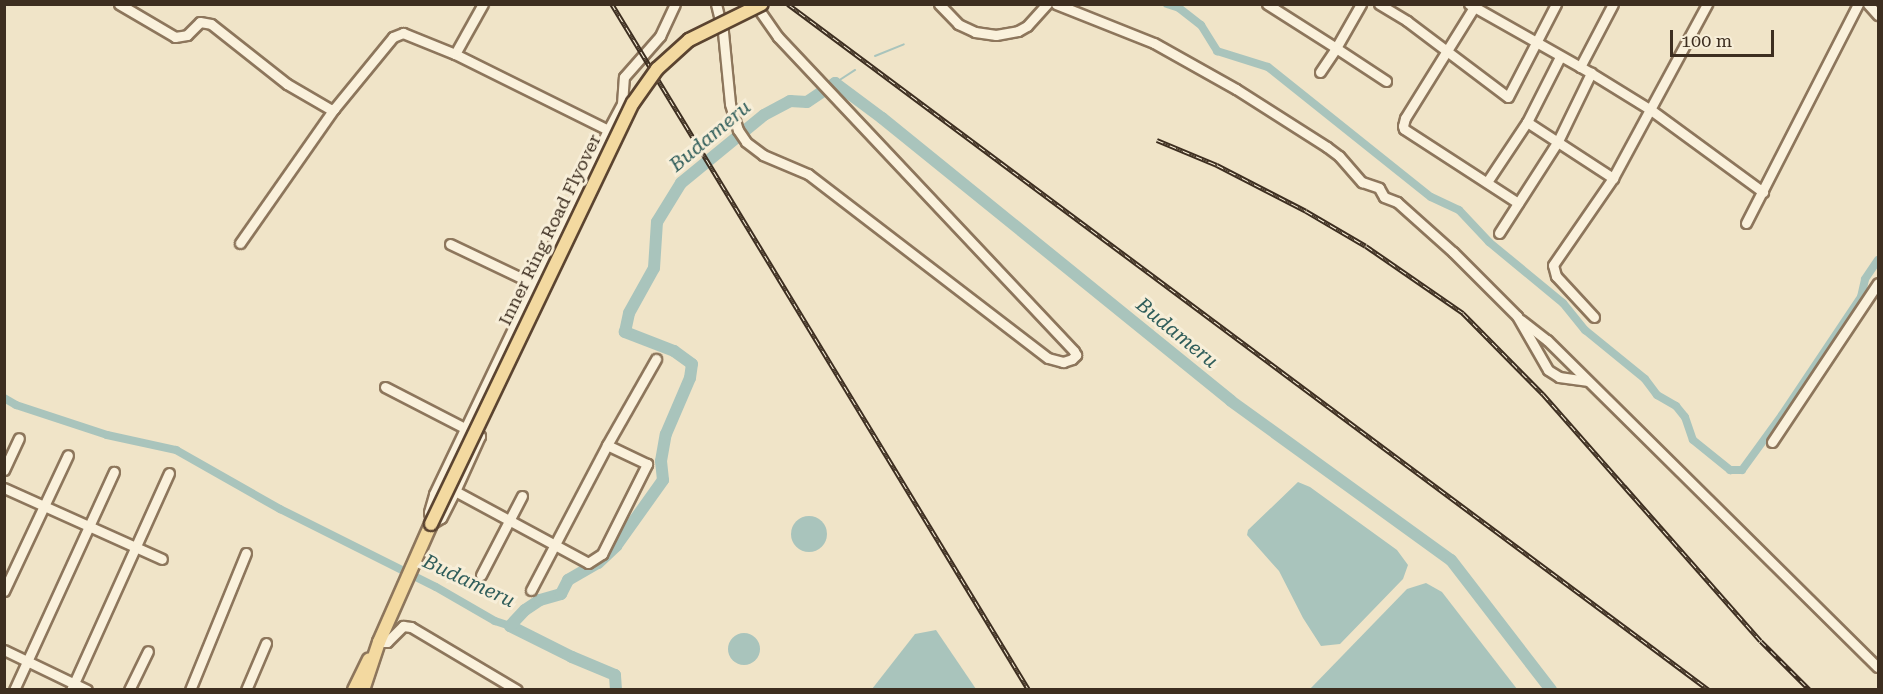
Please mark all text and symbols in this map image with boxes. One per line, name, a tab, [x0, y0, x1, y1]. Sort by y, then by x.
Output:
scale bar	[1673, 18, 1776, 56]
text: 100 m	[1681, 30, 1732, 51]
water label: Budameru	[665, 95, 755, 177]
street label: Inner Ring Road Flyover	[494, 131, 606, 329]
water label: Budameru	[1131, 293, 1223, 373]
water label: Budameru	[419, 549, 519, 613]

